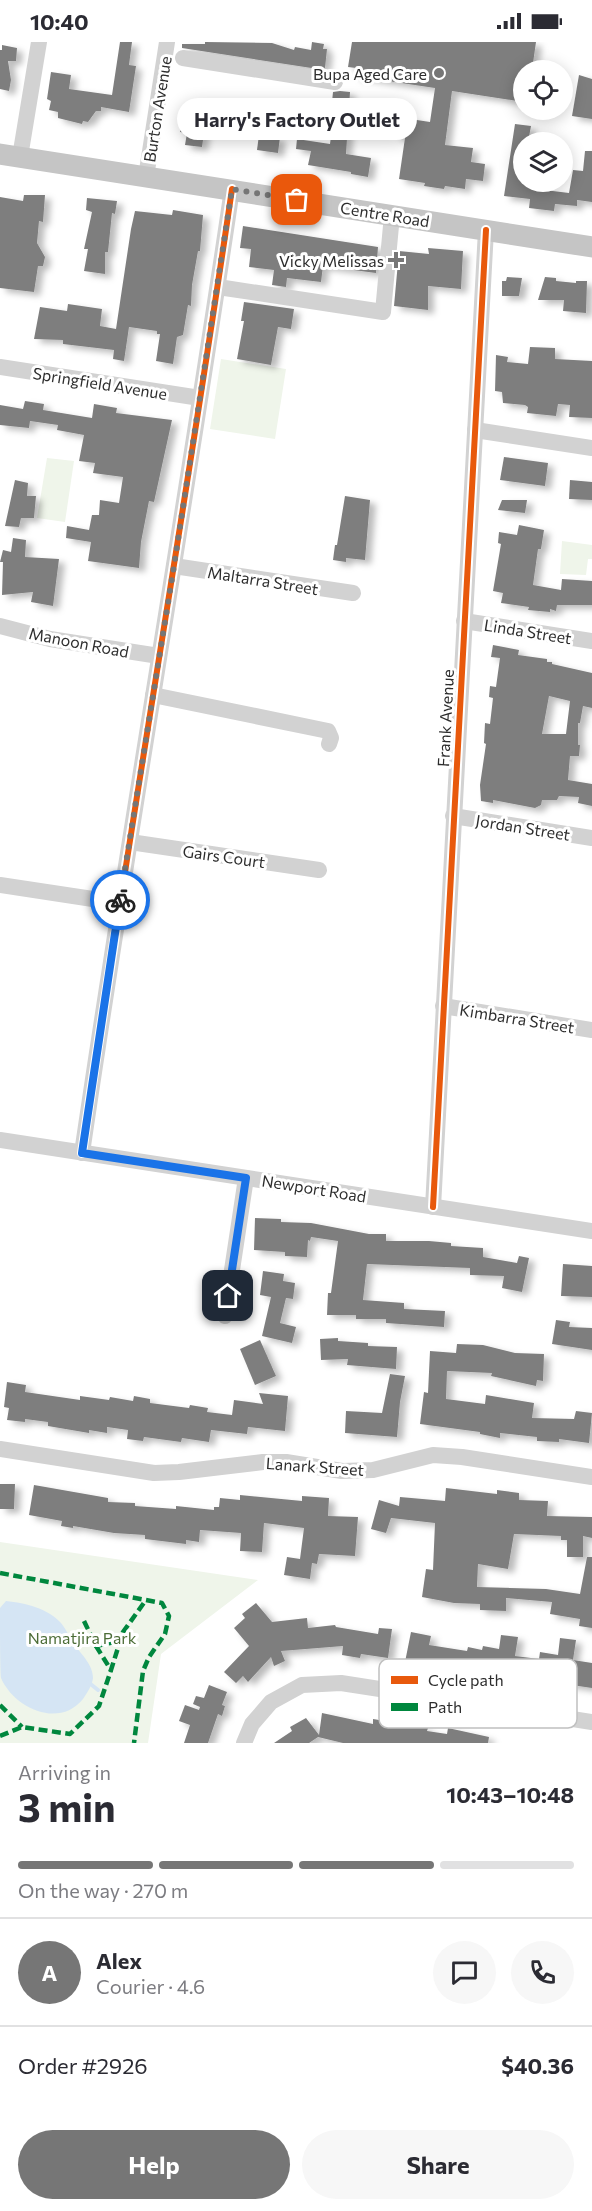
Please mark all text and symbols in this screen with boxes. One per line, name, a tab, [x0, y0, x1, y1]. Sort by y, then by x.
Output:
text: 10:40	[30, 8, 89, 35]
street label: Burton Avenue	[139, 55, 175, 163]
map controls	[513, 60, 573, 192]
button: locate	[513, 60, 573, 120]
place label: Bupa Aged Care	[313, 64, 427, 83]
marker: Bupa Aged Care	[432, 66, 446, 80]
callout: Harry's Factory Outlet	[177, 98, 417, 140]
text: Harry's Factory Outlet	[194, 107, 400, 131]
button: layers	[513, 132, 573, 192]
pin	[271, 174, 322, 225]
icon: bag	[280, 183, 313, 216]
street label: Centre Road	[339, 198, 431, 230]
place label: Vicky Melissas	[279, 251, 384, 270]
marker: Vicky Melissas	[389, 253, 403, 267]
street label: Springfield Avenue	[31, 363, 169, 403]
street label: Maltarra Street	[206, 562, 320, 598]
street label: Linda Street	[483, 615, 574, 647]
street label: Manoon Road	[27, 623, 131, 661]
street label: Frank Avenue	[433, 669, 457, 767]
street label: Jordan Street	[474, 810, 572, 844]
street label: Gairs Court	[182, 841, 267, 871]
courier	[90, 870, 150, 930]
icon: bike	[104, 884, 137, 917]
street label: Kimbarra Street	[458, 1000, 576, 1037]
street label: Newport Road	[260, 1170, 368, 1206]
pin	[202, 1270, 253, 1321]
icon: home	[211, 1279, 244, 1312]
street label: Lanark Street	[265, 1453, 365, 1479]
park label: Namatjira Park	[28, 1628, 137, 1647]
legend	[379, 1659, 577, 1728]
text: Cycle path	[428, 1670, 504, 1689]
text: Path	[428, 1697, 462, 1716]
text: Arriving in	[18, 1760, 111, 1784]
text: 10:43–10:48	[446, 1781, 574, 1808]
text: 3 min	[18, 1782, 116, 1830]
text: On the way · 270 m	[18, 1878, 188, 1902]
button: chat	[433, 1941, 496, 2004]
button: phone	[511, 1941, 574, 2004]
text: Alex	[96, 1947, 142, 1974]
text: A	[42, 1959, 57, 1986]
text: Courier · 4.6	[96, 1974, 205, 1998]
text: Order #2926	[18, 2052, 148, 2079]
text: $40.36	[501, 2052, 574, 2079]
button: Help	[18, 2130, 290, 2199]
button: Share	[302, 2130, 574, 2199]

